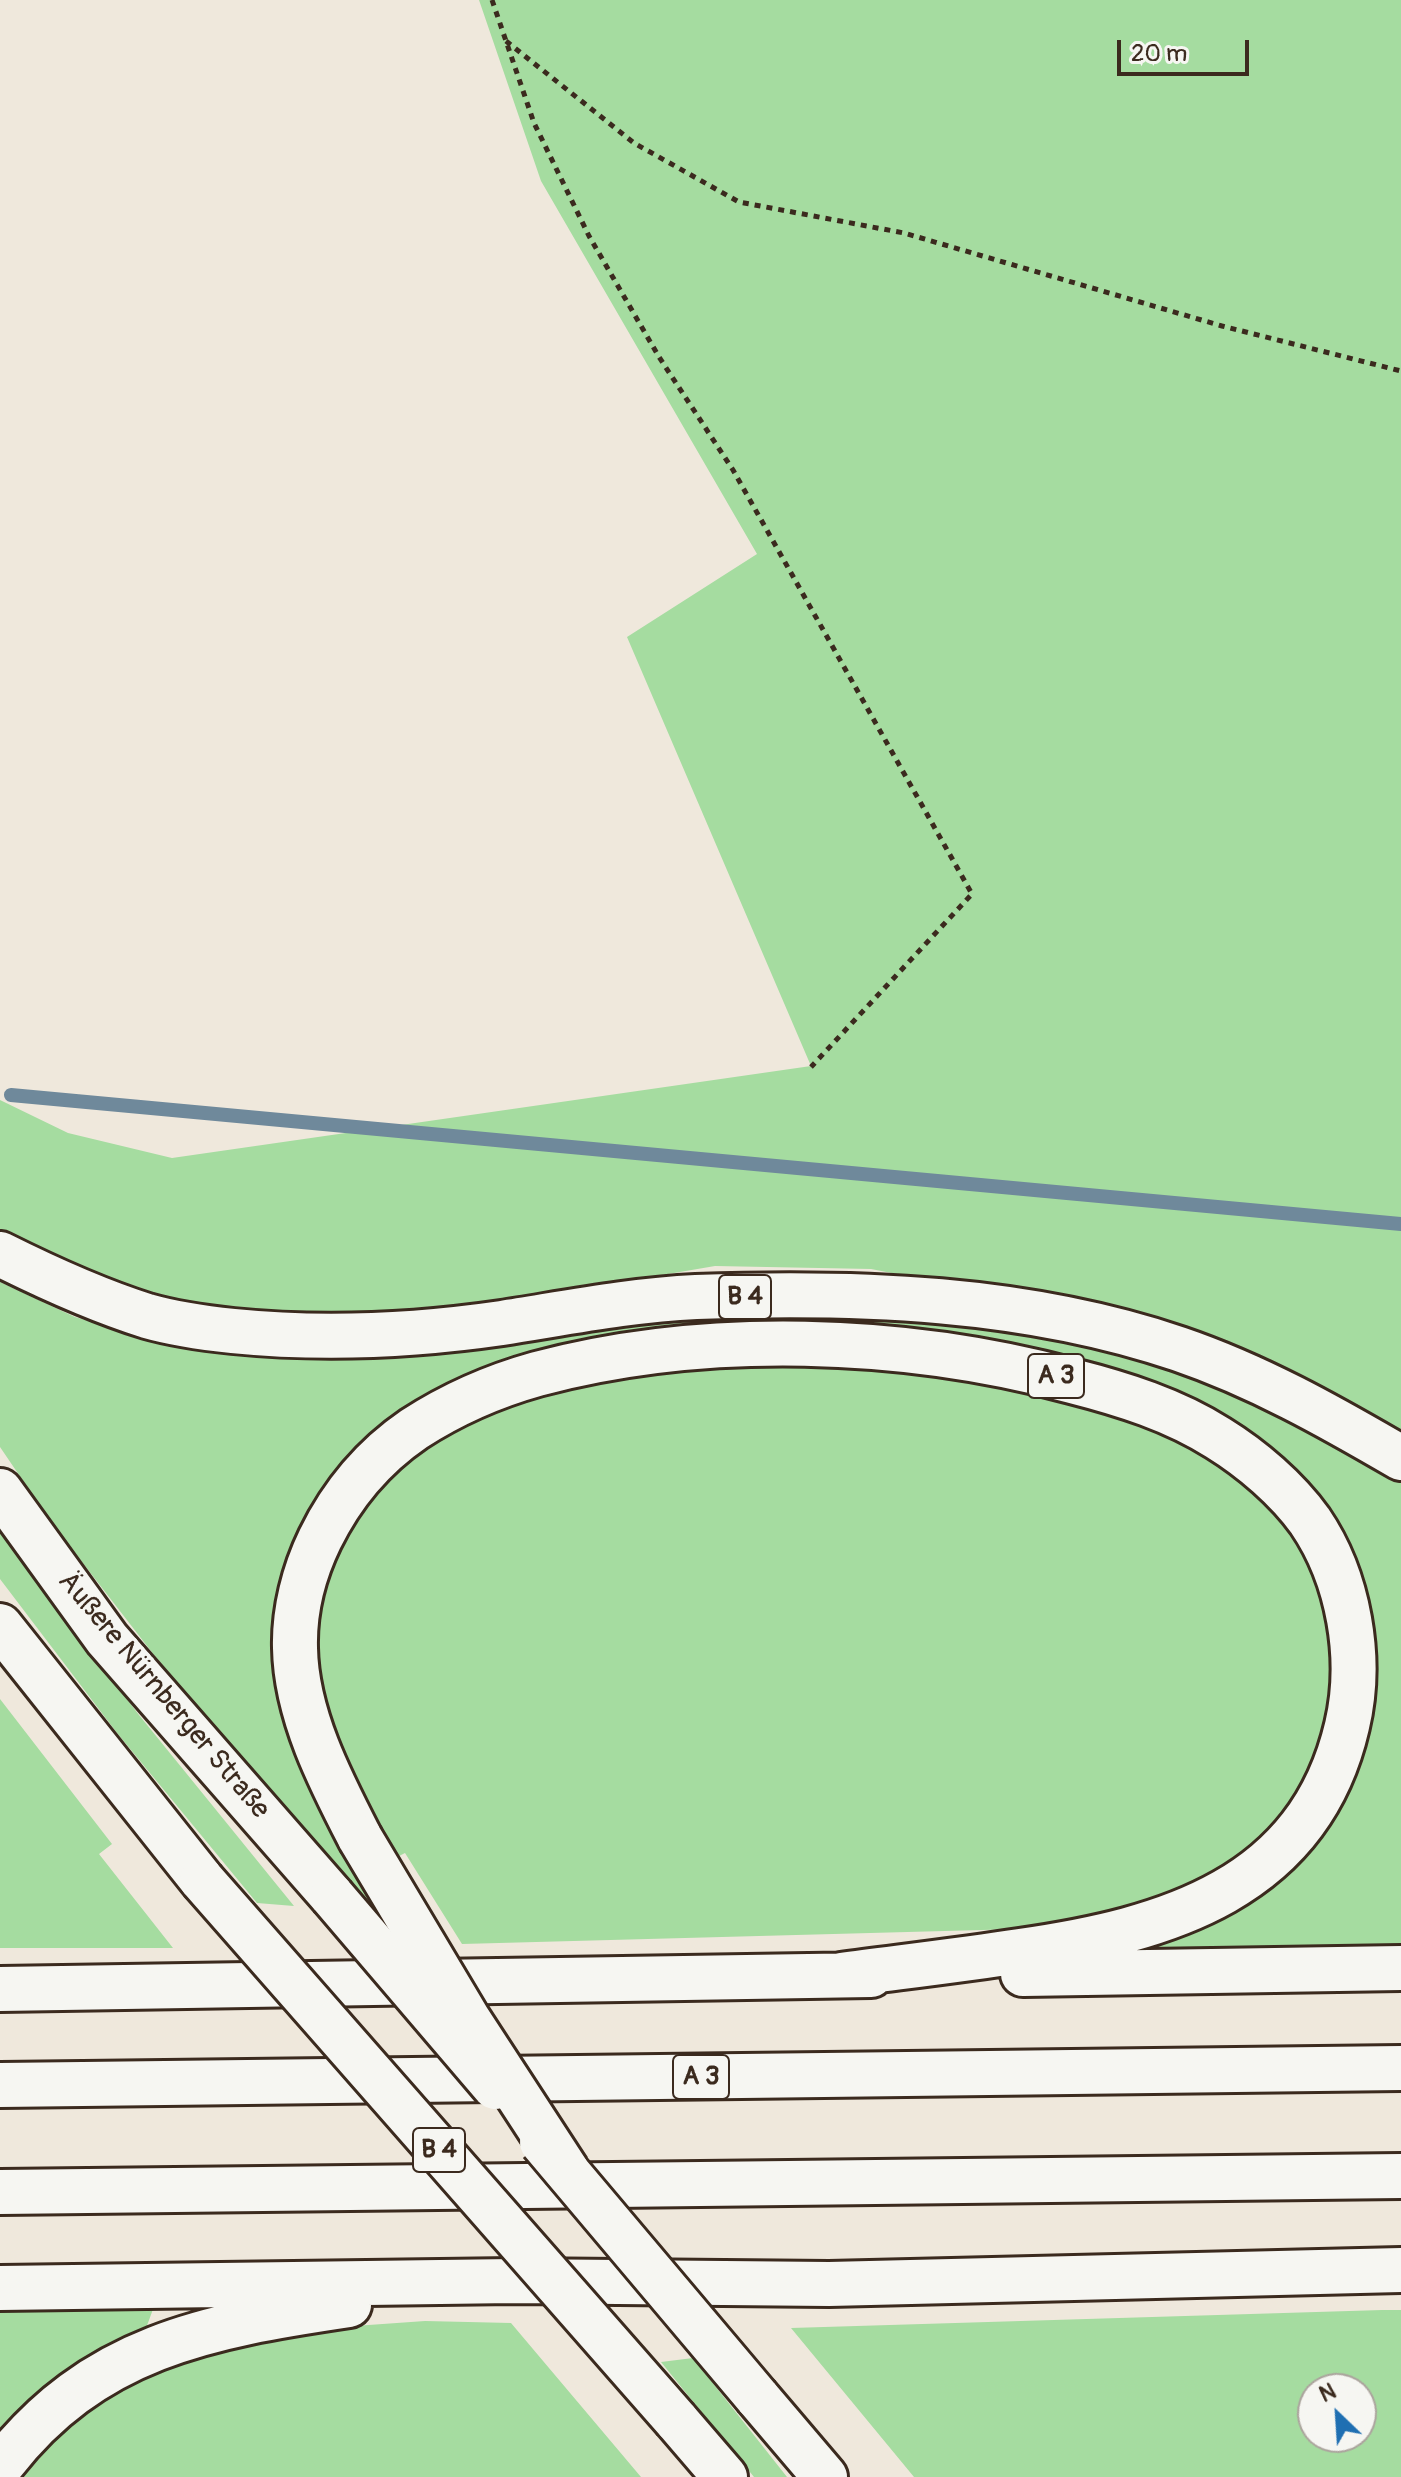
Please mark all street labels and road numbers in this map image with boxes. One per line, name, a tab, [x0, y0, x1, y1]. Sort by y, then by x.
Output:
road number: B 4	[719, 1275, 771, 1319]
road number: A 3	[1028, 1354, 1084, 1398]
street label: Äußere Nürnberger Straße	[50, 1566, 276, 1826]
road number: A 3	[673, 2055, 729, 2099]
road number: B 4	[413, 2128, 465, 2172]

